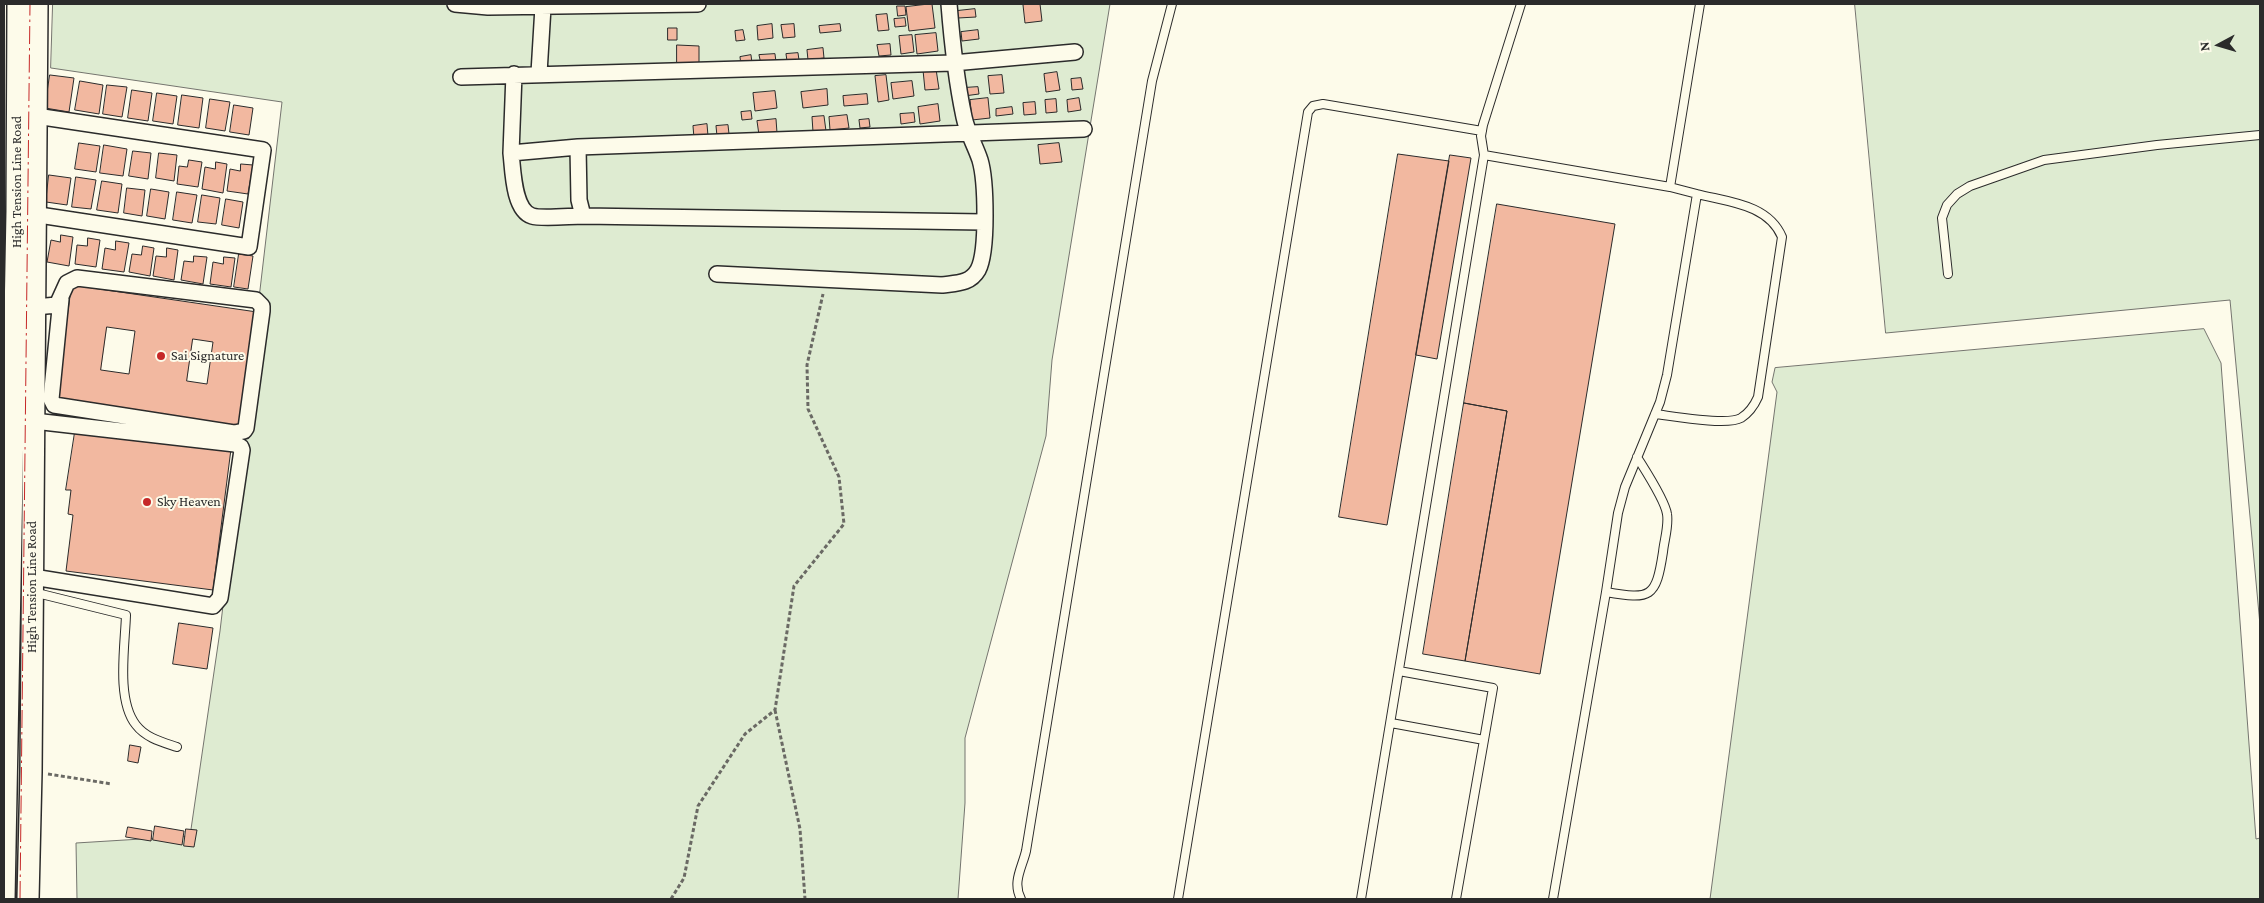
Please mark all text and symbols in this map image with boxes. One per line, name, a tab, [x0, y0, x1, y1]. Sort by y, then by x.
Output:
north arrow	[2194, 20, 2244, 70]
text: N	[2196, 41, 2213, 52]
street label: High Tension Line Road	[9, 116, 25, 248]
place label: Sai Signature	[171, 348, 244, 364]
marker: Sai Signature	[155, 350, 167, 362]
place label: Sky Heaven	[157, 494, 221, 510]
marker: Sky Heaven	[141, 496, 153, 508]
street label: High Tension Line Road	[24, 521, 40, 653]

